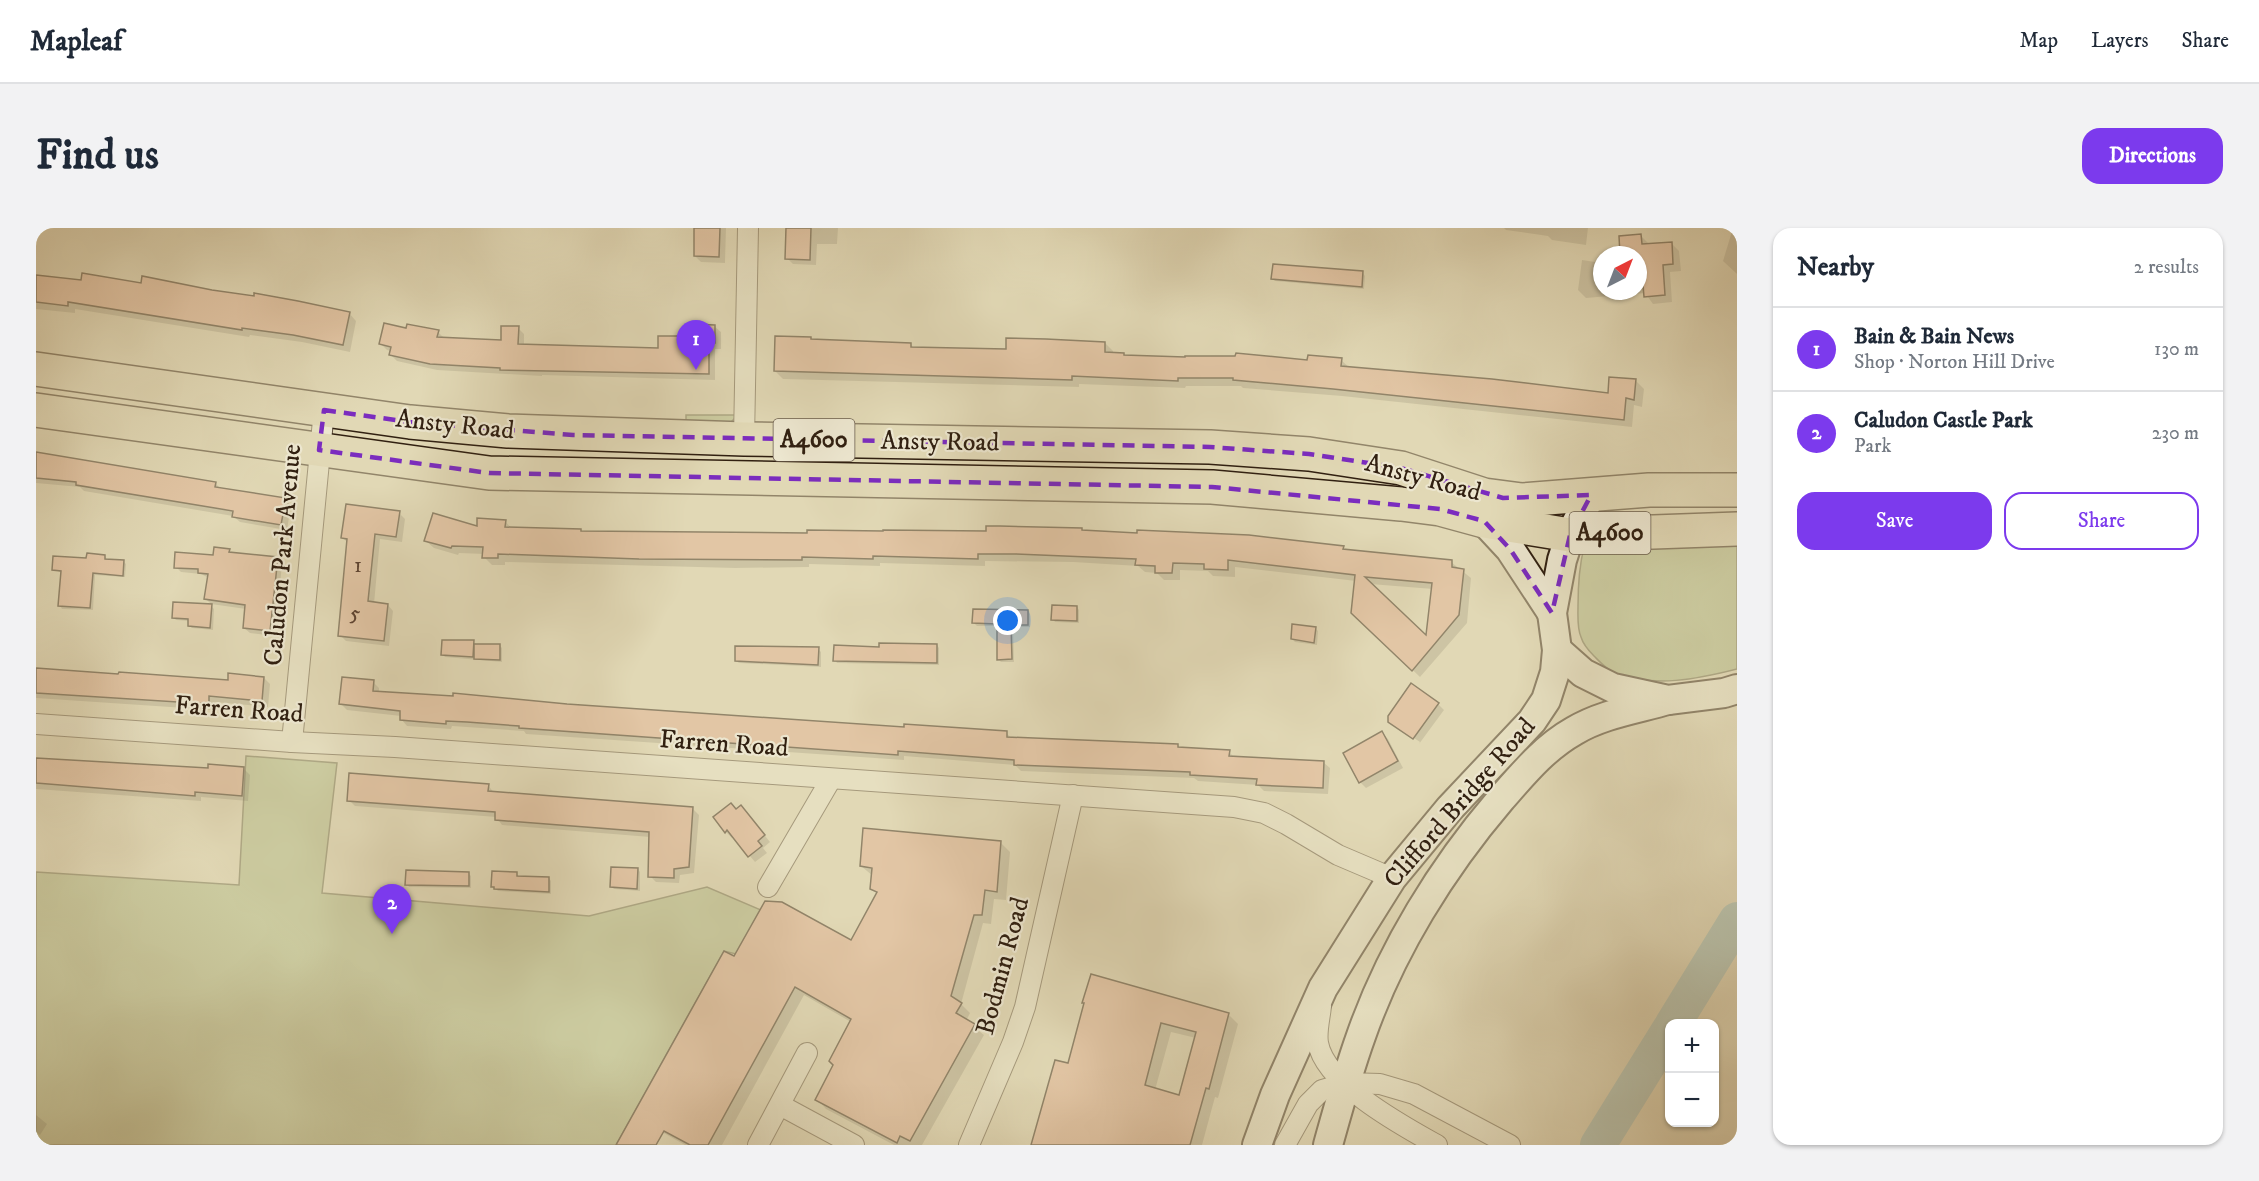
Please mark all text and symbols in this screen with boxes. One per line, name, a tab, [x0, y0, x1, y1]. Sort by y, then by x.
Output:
text: Mapleaf	[30, 24, 122, 59]
text: Map	[2019, 28, 2058, 54]
text: Layers	[2091, 28, 2149, 54]
text: Share	[2182, 28, 2229, 54]
button: Directions	[2082, 128, 2223, 184]
text: Find us	[36, 130, 159, 182]
north arrow	[1593, 246, 1647, 300]
text: Nearby	[1797, 251, 1874, 284]
text: 2 results	[2134, 255, 2199, 280]
pin: 1	[676, 320, 716, 370]
text: Bain & Bain News	[1854, 323, 2014, 350]
text: 1	[1813, 337, 1820, 362]
text: 130 m	[2154, 337, 2199, 362]
text: Shop · Norton Hill Drive	[1854, 350, 2055, 375]
street label: Ansty Road	[394, 402, 516, 448]
text: Caludon Castle Park	[1854, 407, 2033, 434]
road number: A4600	[774, 419, 854, 461]
text: 2	[1812, 421, 1821, 446]
text: 230 m	[2152, 421, 2199, 446]
street label: Ansty Road	[880, 424, 1000, 460]
text: Park	[1854, 434, 1891, 459]
street label: Caludon Park Avenue	[257, 443, 309, 667]
street label: Ansty Road	[1361, 447, 1485, 509]
button: Save	[1797, 492, 1992, 550]
button: Share	[2004, 492, 2199, 550]
road number: A4600	[1570, 512, 1650, 554]
house number: 1	[354, 552, 362, 579]
house number: 5	[350, 600, 361, 627]
your location	[993, 606, 1022, 635]
street label: Farren Road	[173, 689, 305, 731]
street label: Clifford Bridge Road	[1377, 711, 1543, 895]
street label: Farren Road	[658, 723, 790, 765]
pin: 2	[372, 884, 412, 934]
street label: Bodmin Road	[969, 893, 1037, 1039]
map controls	[1665, 1019, 1719, 1127]
button: +	[1665, 1019, 1719, 1073]
button: −	[1665, 1073, 1719, 1127]

